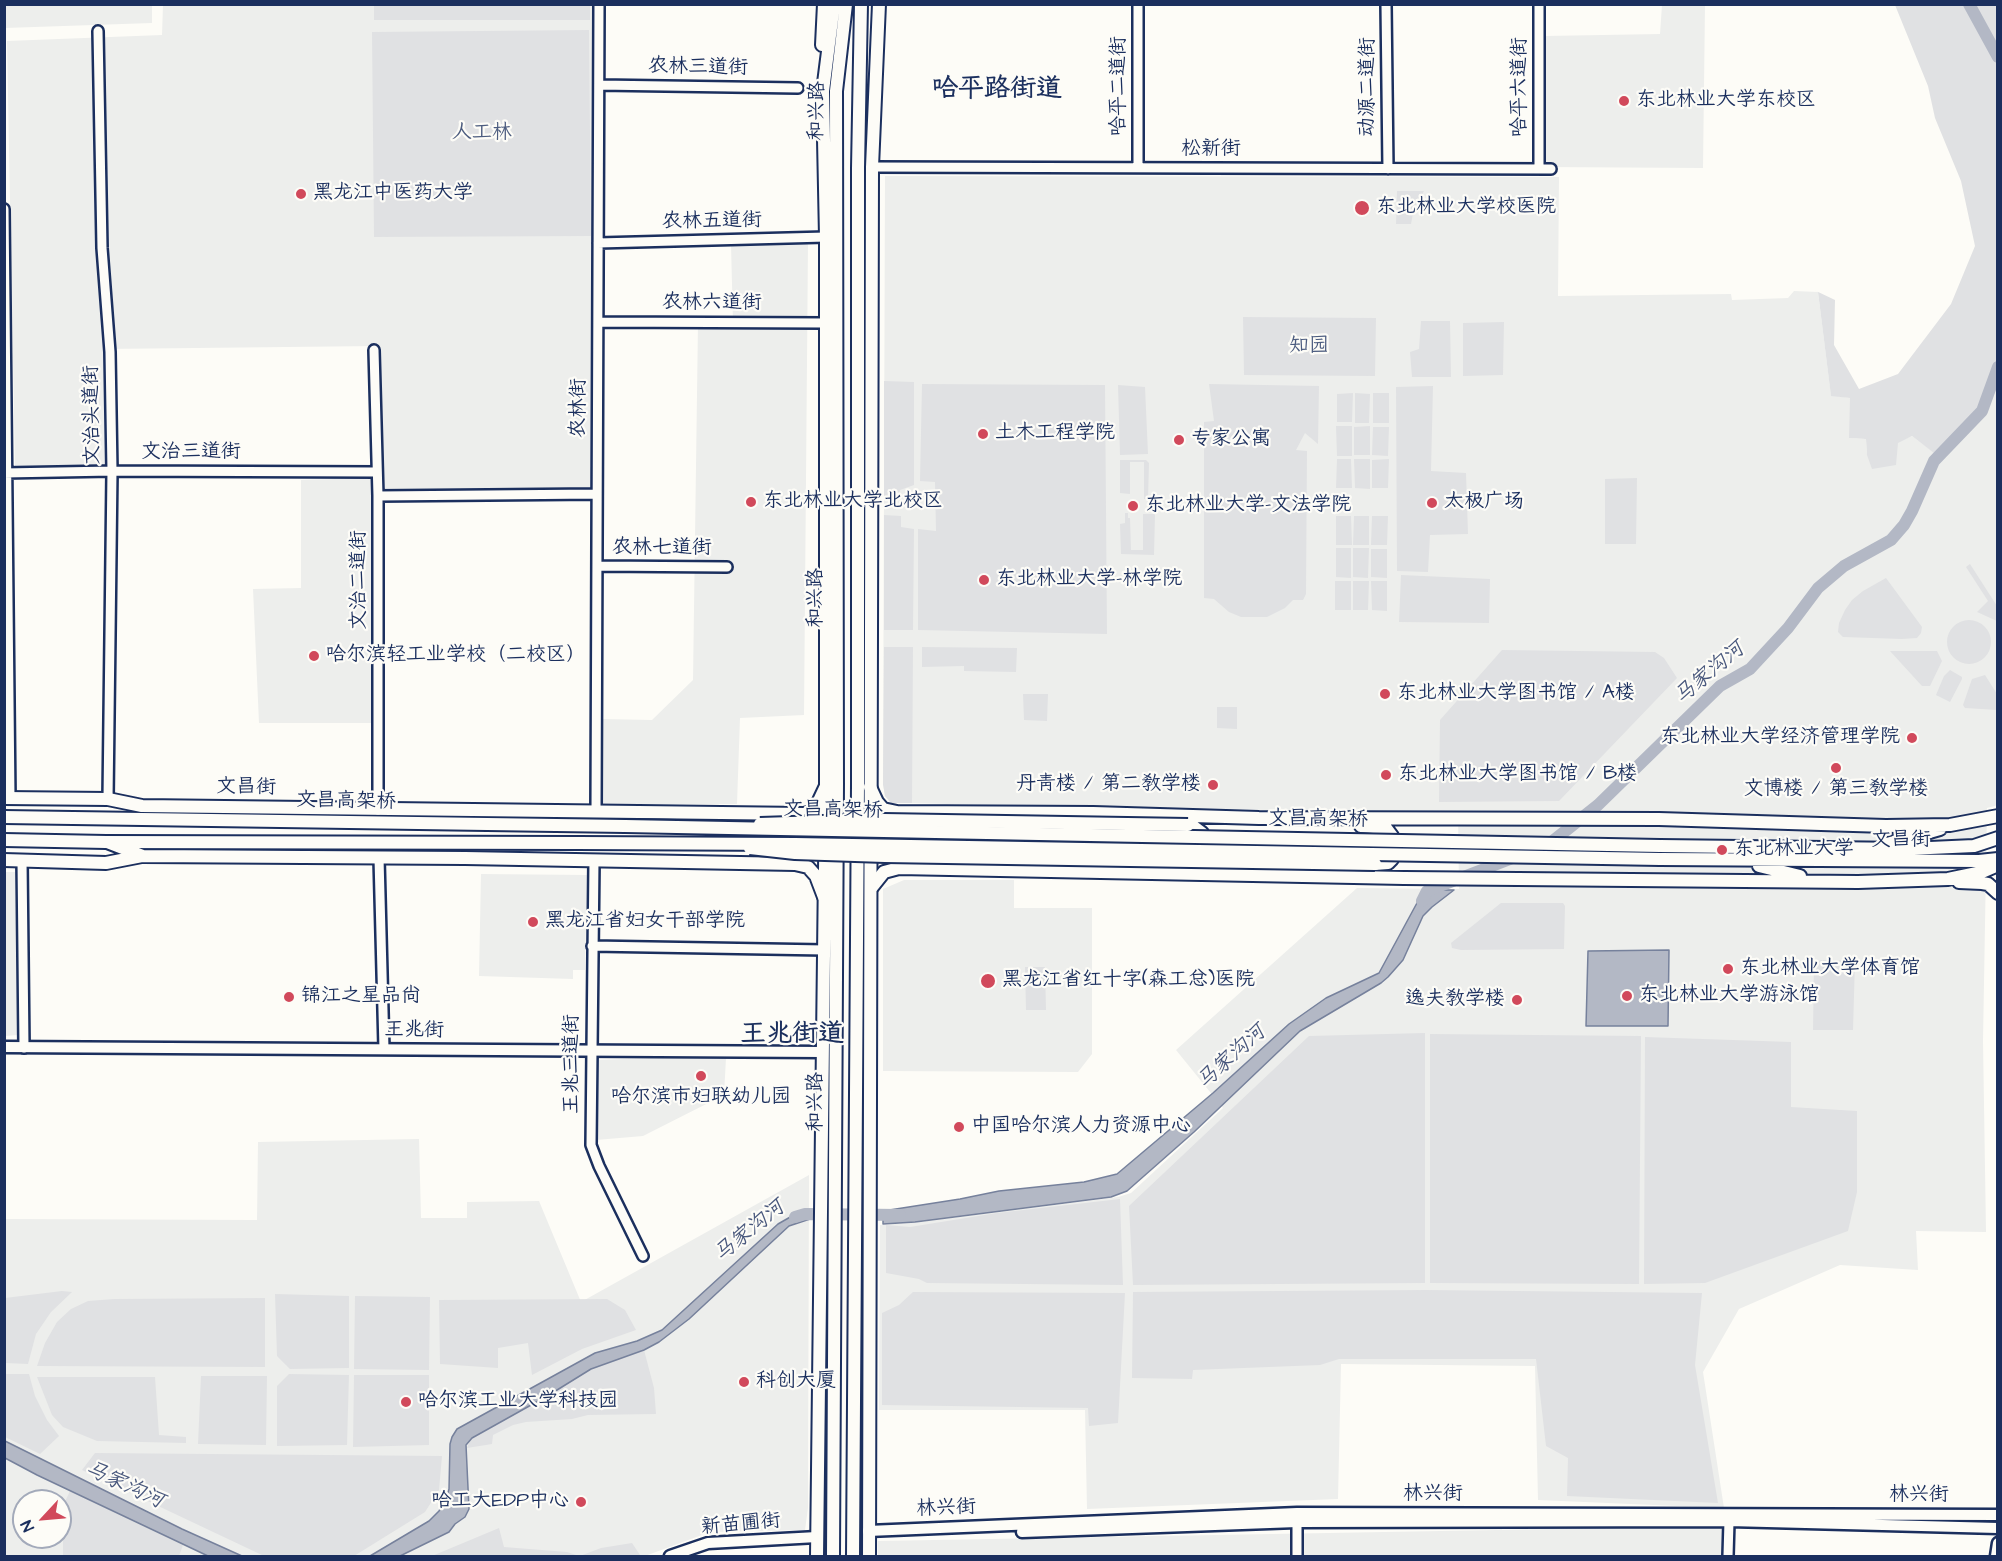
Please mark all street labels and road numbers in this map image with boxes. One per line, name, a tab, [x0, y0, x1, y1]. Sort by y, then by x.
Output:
street label: 哈平二道街	[1108, 36, 1132, 136]
street label: 动源二道街	[1357, 37, 1381, 137]
street label: 哈平六道街	[1509, 37, 1533, 137]
street label: 农林三道街	[648, 55, 748, 81]
street label: 和兴路	[805, 81, 831, 141]
street label: 松新街	[1181, 138, 1241, 162]
street label: 农林五道街	[662, 209, 762, 235]
street label: 农林六道街	[662, 292, 762, 316]
street label: 文治头道街	[80, 365, 106, 465]
street label: 农林街	[568, 378, 592, 438]
street label: 文治三道街	[141, 441, 241, 465]
street label: 文治二道街	[348, 530, 372, 630]
street label: 农林七道街	[612, 537, 712, 561]
street label: 和兴路	[805, 568, 829, 628]
street label: 文昌街	[216, 775, 276, 801]
street label: 文昌高架桥	[296, 789, 396, 815]
street label: 文昌高架桥	[783, 798, 883, 824]
street label: 文昌高架桥	[1268, 807, 1368, 833]
street label: 文昌街	[1871, 829, 1931, 853]
street label: 王兆三道街	[561, 1014, 585, 1114]
street label: 王兆街	[384, 1018, 444, 1044]
street label: 和兴路	[805, 1072, 829, 1132]
street label: 林兴街	[1403, 1483, 1463, 1507]
street label: 林兴街	[1889, 1484, 1949, 1508]
street label: 林兴街	[916, 1496, 976, 1522]
street label: 新苗圃街	[700, 1510, 782, 1540]

